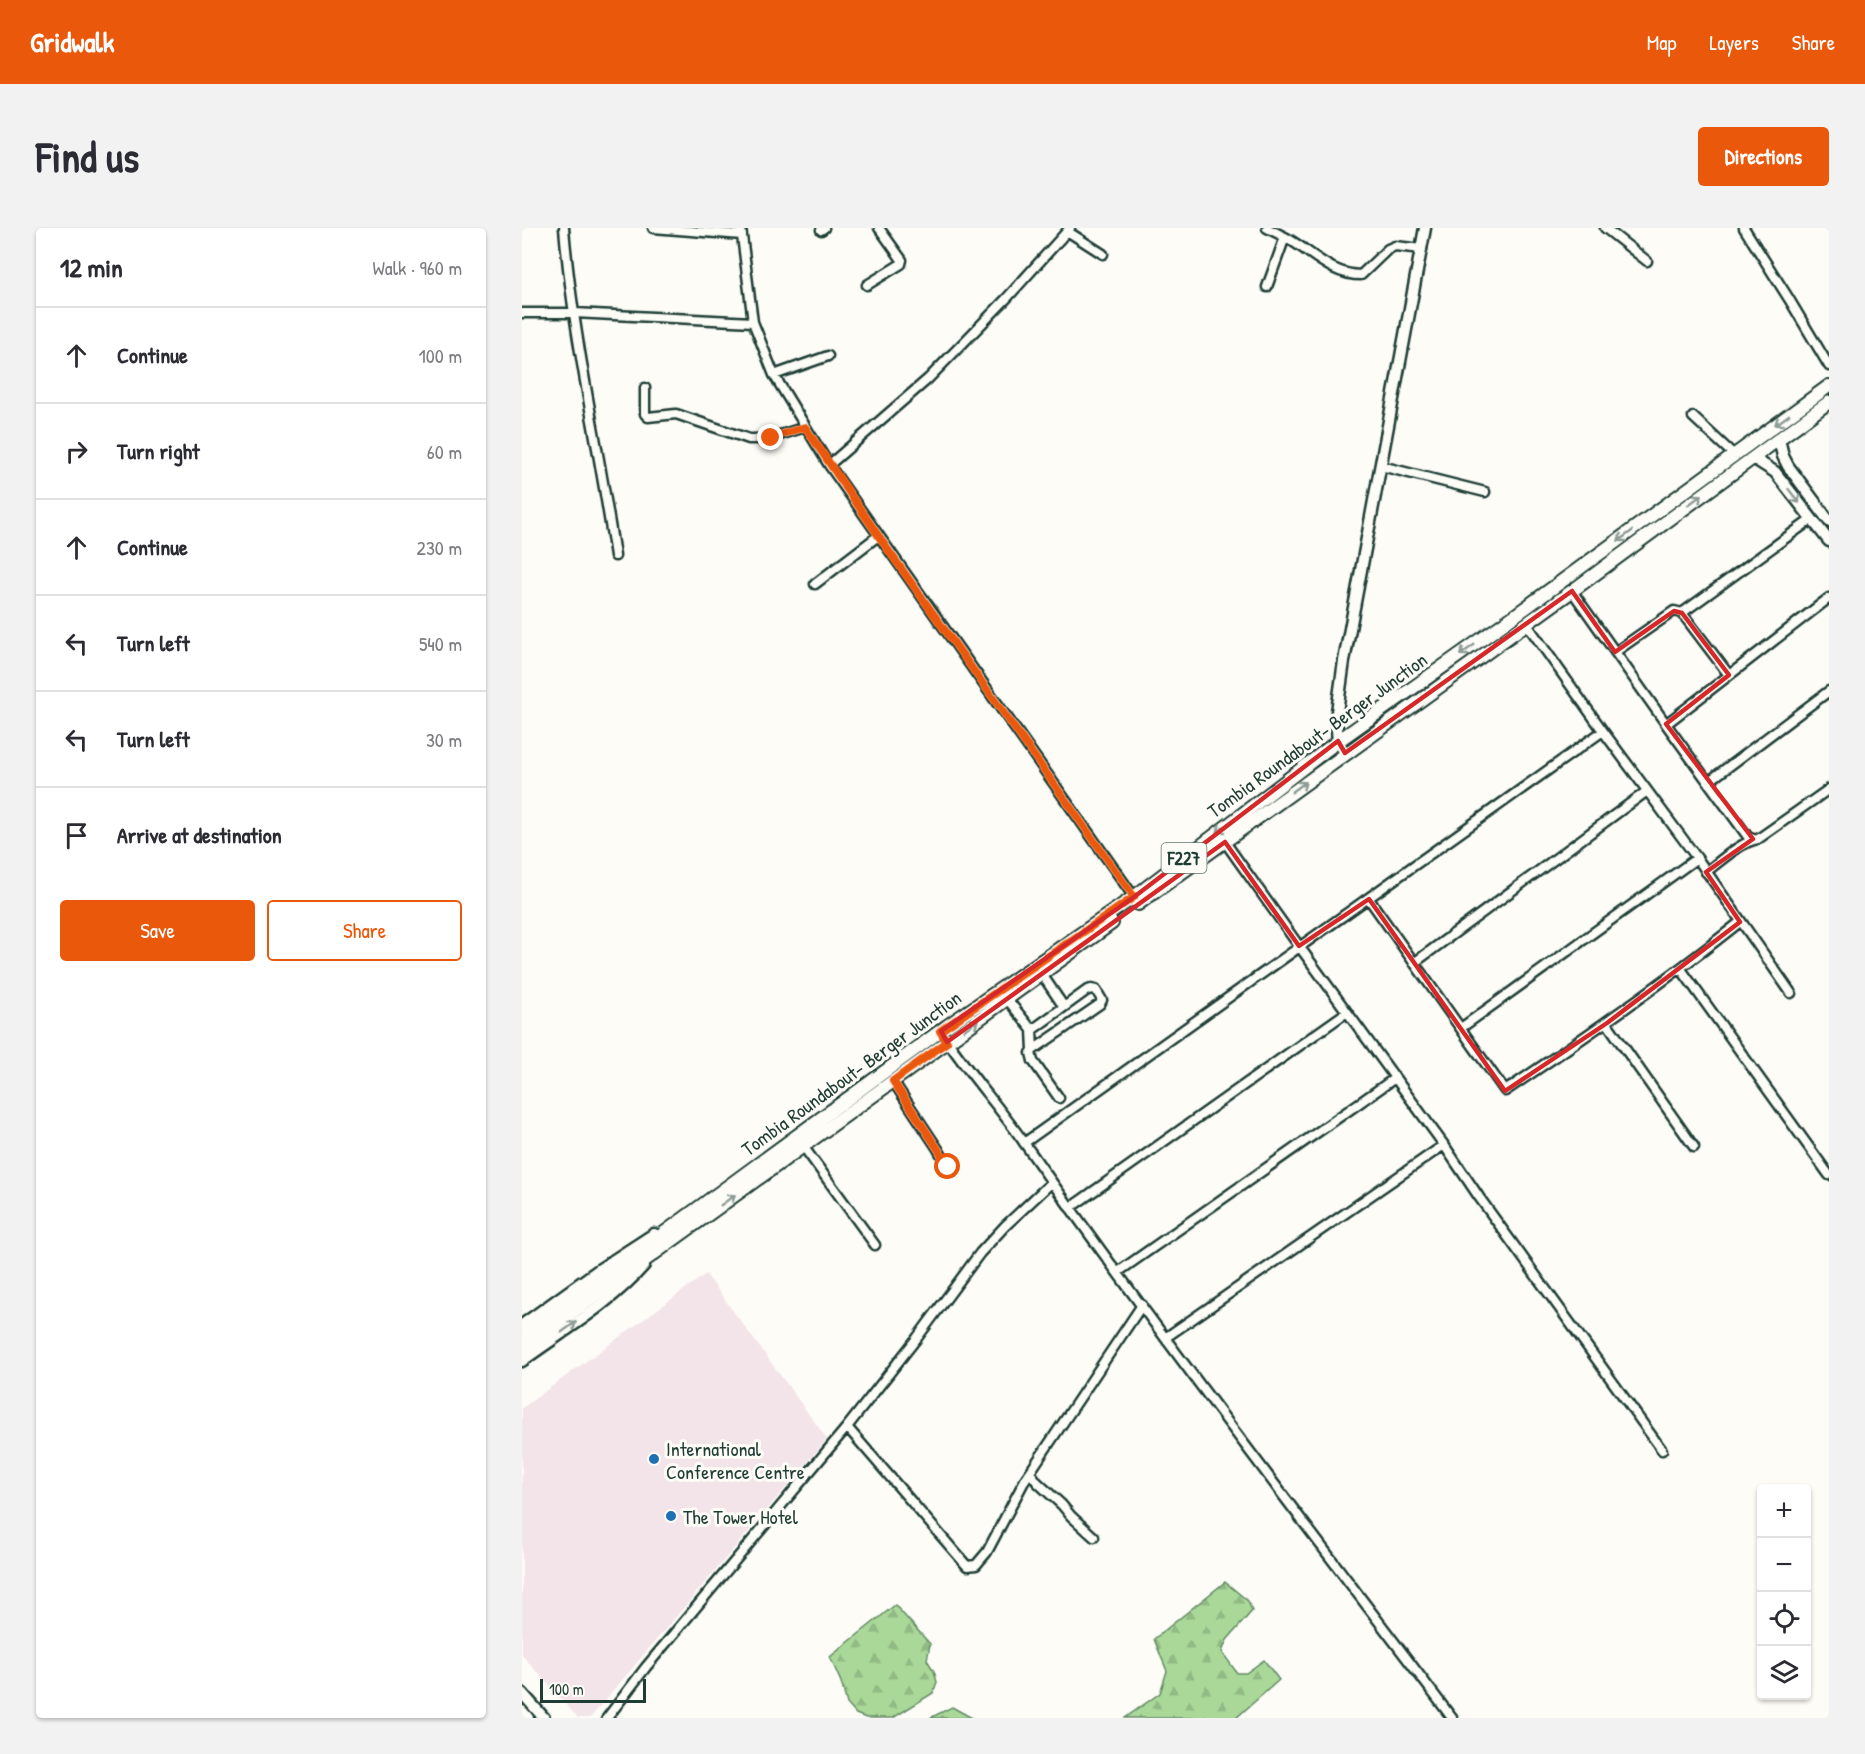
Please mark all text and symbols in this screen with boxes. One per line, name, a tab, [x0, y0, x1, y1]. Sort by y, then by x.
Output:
text: Gridwalk	[30, 23, 114, 61]
text: Map	[1647, 28, 1676, 57]
text: Layers	[1709, 28, 1759, 57]
text: Share	[1792, 28, 1835, 57]
button: Directions	[1698, 127, 1829, 186]
text: Find us	[36, 128, 139, 185]
text: 12 min	[60, 250, 123, 285]
text: Walk · 960 m	[373, 254, 462, 281]
icon: ahead	[60, 339, 93, 372]
text: Continue	[117, 340, 188, 370]
text: 100 m	[419, 342, 462, 369]
one-way arrow	[1774, 414, 1790, 426]
route end	[757, 424, 783, 450]
icon: right	[60, 435, 93, 468]
text: Turn right	[117, 436, 200, 466]
text: 60 m	[427, 438, 462, 465]
one-way arrow	[1787, 488, 1800, 504]
one-way arrow	[1686, 494, 1702, 506]
one-way arrow	[1617, 529, 1633, 542]
icon: ahead	[60, 531, 93, 564]
text: Continue	[117, 532, 188, 562]
text: 230 m	[417, 534, 462, 561]
icon: left	[60, 627, 93, 660]
text: Turn left	[117, 628, 190, 658]
text: 540 m	[419, 630, 462, 657]
one-way arrow	[1459, 644, 1475, 656]
street label: Tombia Roundabout- Berger Junction	[1202, 646, 1432, 824]
icon: left	[60, 723, 93, 756]
text: Turn left	[117, 724, 190, 754]
text: 30 m	[426, 726, 462, 753]
one-way arrow	[1291, 781, 1307, 794]
icon: arrive	[60, 819, 93, 852]
text: Arrive at destination	[117, 820, 282, 850]
one-way arrow	[1217, 820, 1233, 833]
road number: F227	[1162, 843, 1206, 873]
button: Save	[60, 900, 255, 961]
button: Share	[267, 900, 462, 961]
street label: Tombia Roundabout- Berger Junction	[736, 984, 966, 1162]
one-way arrow	[963, 1019, 979, 1031]
route start	[934, 1153, 960, 1179]
one-way arrow	[719, 1194, 735, 1206]
one-way arrow	[561, 1321, 577, 1333]
place label: International Conference Centre	[666, 1435, 805, 1485]
marker: International Conference Centre	[647, 1452, 661, 1466]
map controls	[1757, 1484, 1811, 1700]
button: +	[1757, 1484, 1811, 1538]
place label: The Tower Hotel	[683, 1503, 799, 1530]
marker: The Tower Hotel	[664, 1509, 678, 1523]
button: −	[1757, 1538, 1811, 1592]
button: locate	[1757, 1592, 1811, 1646]
button: layers	[1757, 1646, 1811, 1700]
scale bar	[540, 1676, 646, 1704]
text: 100 m	[549, 1678, 584, 1700]

